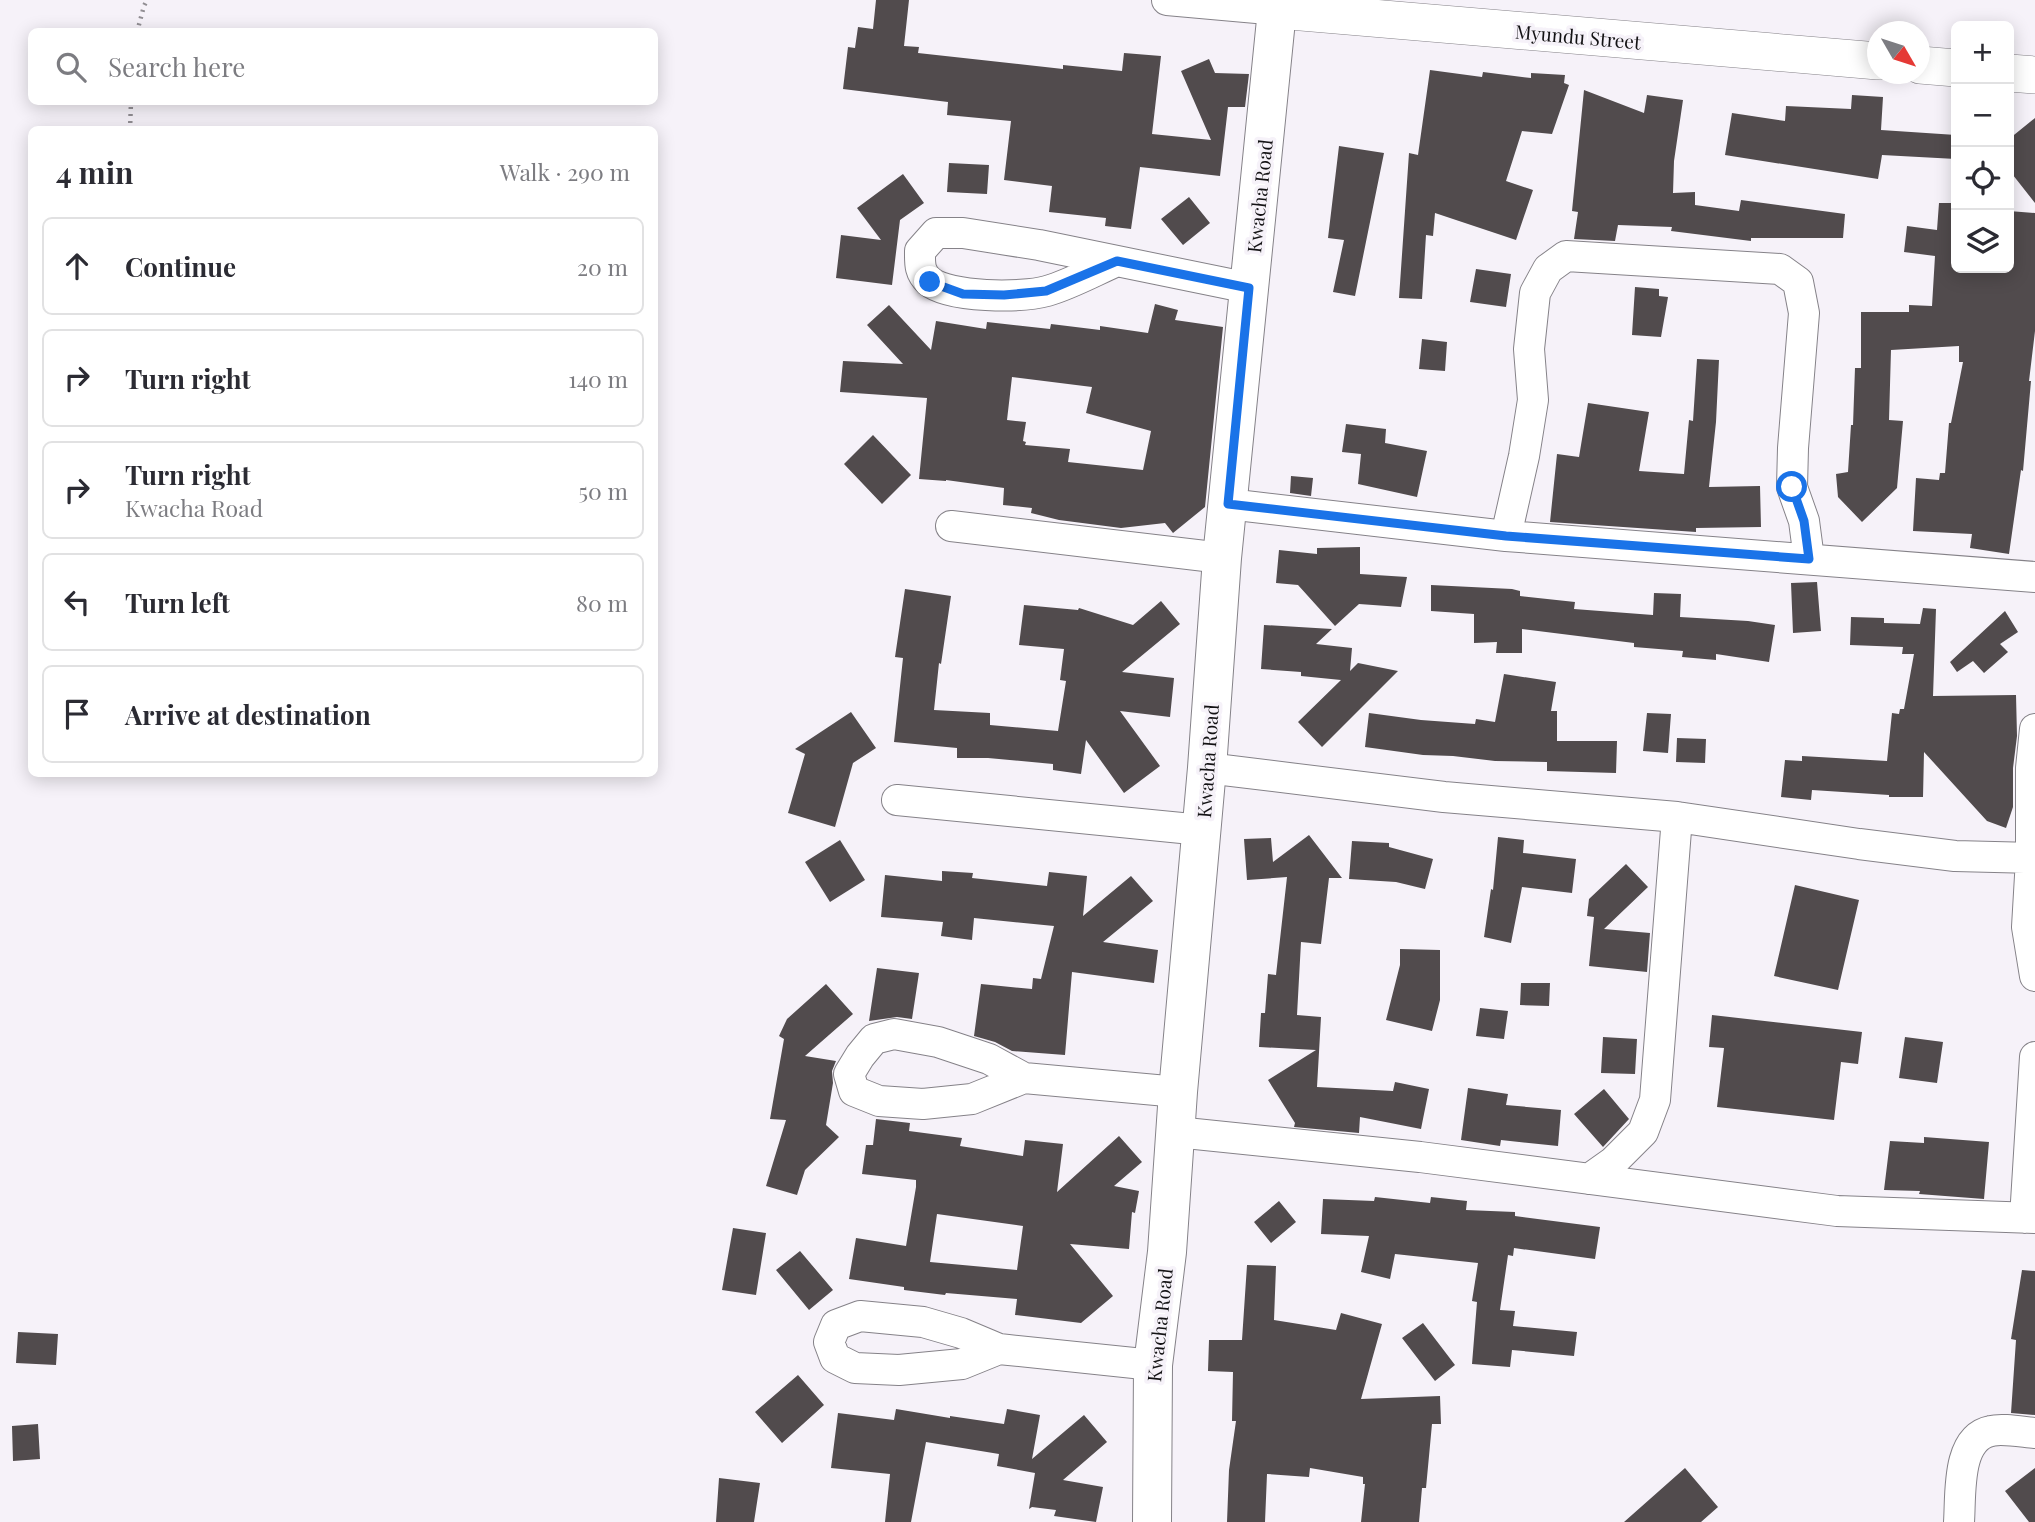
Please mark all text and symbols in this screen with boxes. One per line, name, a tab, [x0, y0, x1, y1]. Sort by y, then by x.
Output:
street label: Myundu Street	[1514, 18, 1642, 54]
north arrow	[1867, 21, 1930, 84]
map controls	[1951, 21, 2014, 273]
button: +	[1951, 21, 2014, 84]
search box	[28, 28, 658, 105]
icon: search	[52, 48, 90, 86]
text: Search here	[108, 49, 245, 84]
button: −	[1951, 84, 2014, 147]
street label: Kwacha Road	[1240, 138, 1278, 254]
button: locate	[1951, 147, 2014, 210]
text: 4 min	[56, 152, 134, 192]
text: Walk · 290 m	[500, 156, 630, 187]
button: layers	[1951, 210, 2014, 273]
icon: ahead	[58, 247, 96, 285]
text: Continue	[125, 249, 236, 284]
text: 20 m	[577, 251, 628, 282]
route end	[914, 266, 945, 297]
icon: right	[58, 359, 96, 397]
text: Turn right	[125, 361, 251, 396]
text: 140 m	[568, 363, 628, 394]
text: Turn right	[125, 457, 251, 492]
icon: right	[58, 471, 96, 509]
route start	[1776, 471, 1807, 502]
text: 50 m	[579, 475, 628, 506]
text: Kwacha Road	[125, 492, 263, 523]
icon: left	[58, 583, 96, 621]
text: Turn left	[125, 585, 230, 620]
text: 80 m	[576, 587, 628, 618]
icon: arrive	[58, 695, 96, 733]
text: Arrive at destination	[125, 697, 371, 732]
street label: Kwacha Road	[1190, 703, 1224, 819]
street label: Kwacha Road	[1140, 1267, 1178, 1383]

